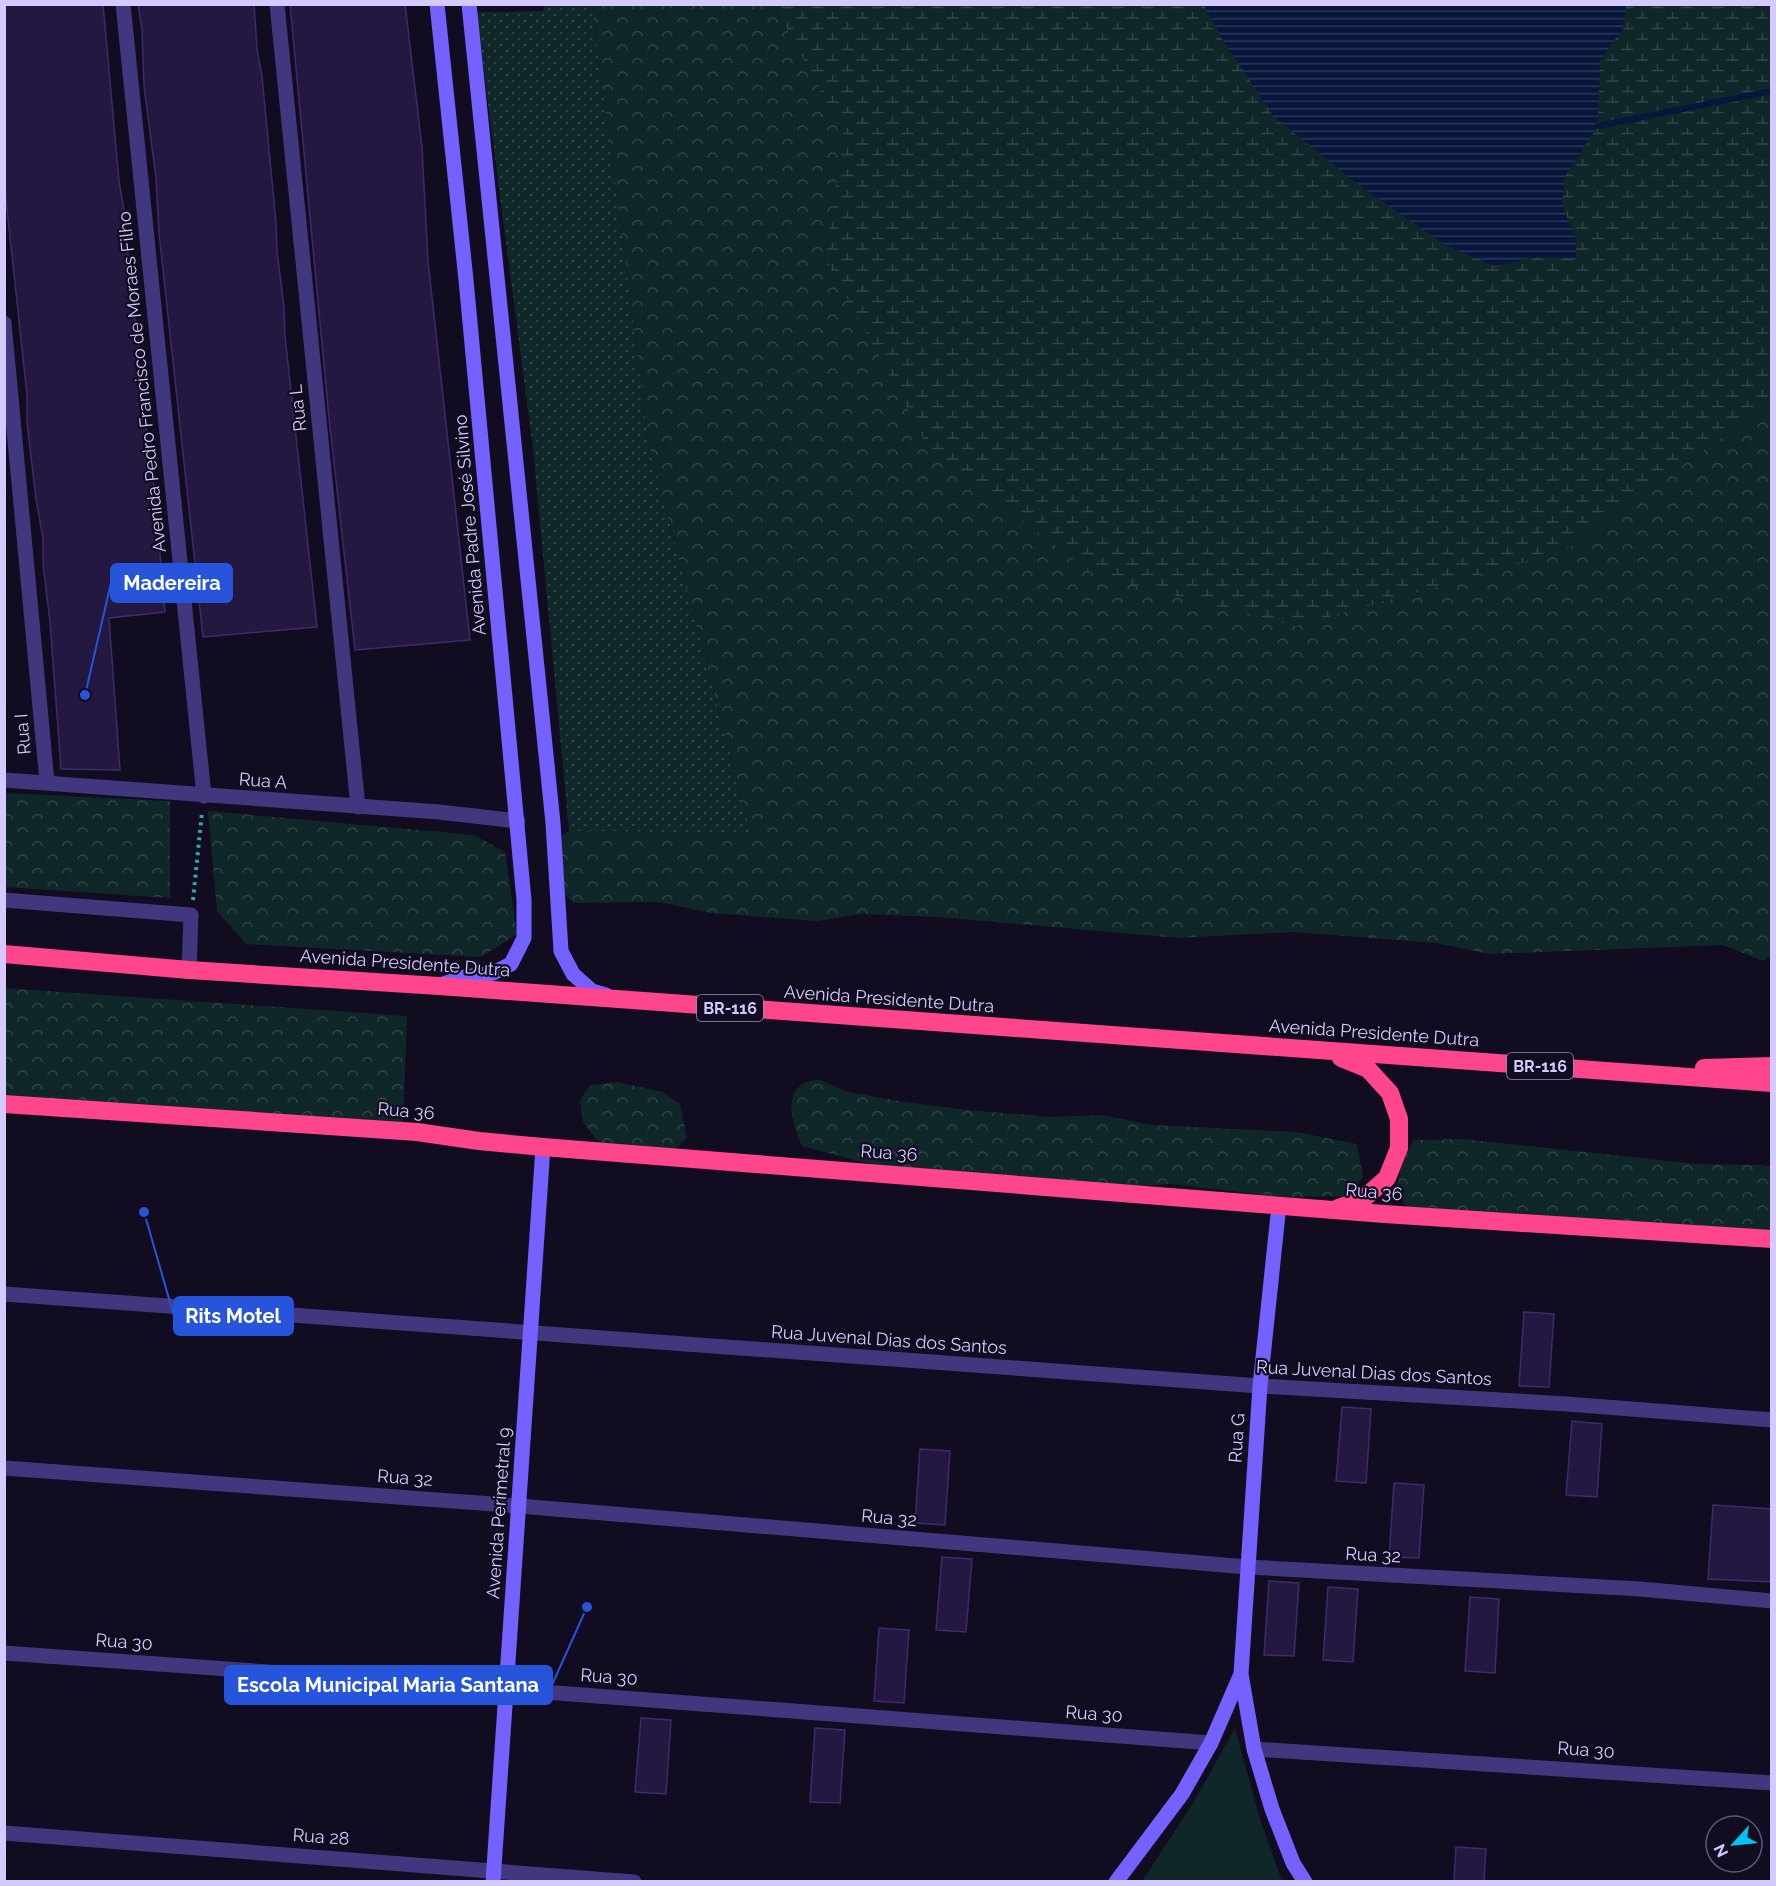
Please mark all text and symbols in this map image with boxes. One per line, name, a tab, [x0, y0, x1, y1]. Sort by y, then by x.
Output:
street label: Avenida Pedro Francisco de Moraes Filho	[113, 210, 170, 554]
street label: Rua L	[285, 383, 310, 433]
street label: Avenida Padre José Silvino	[449, 414, 490, 636]
callout: Madereira	[111, 564, 232, 602]
text: Madereira	[123, 571, 221, 595]
street label: Rua I	[10, 713, 35, 755]
street label: Rua A	[238, 768, 288, 793]
street label: Avenida Presidente Dutra	[299, 945, 511, 980]
street label: Avenida Presidente Dutra	[783, 981, 995, 1016]
road number: BR-116	[697, 995, 763, 1021]
street label: Avenida Presidente Dutra	[1268, 1015, 1480, 1050]
road number: BR-116	[1507, 1053, 1573, 1079]
street label: Rua 36	[377, 1098, 436, 1123]
street label: Rua 36	[860, 1140, 918, 1165]
street label: Rua 36	[1345, 1179, 1404, 1204]
callout: Rits Motel	[174, 1297, 293, 1335]
text: Rits Motel	[185, 1304, 281, 1328]
street label: Rua Juvenal Dias dos Santos	[771, 1321, 1008, 1358]
street label: Rua Juvenal Dias dos Santos	[1256, 1356, 1493, 1389]
street label: Rua G	[1224, 1412, 1249, 1463]
street label: Avenida Perimetral 9	[482, 1426, 515, 1599]
street label: Rua 32	[377, 1465, 434, 1490]
street label: Rua 32	[860, 1505, 918, 1530]
street label: Rua 32	[1345, 1543, 1401, 1566]
street label: Rua 30	[95, 1629, 153, 1654]
street label: Rua 30	[580, 1664, 638, 1689]
callout: Escola Municipal Maria Santana	[225, 1666, 552, 1704]
text: Escola Municipal Maria Santana	[237, 1673, 539, 1697]
street label: Rua 30	[1065, 1701, 1123, 1726]
street label: Rua 30	[1557, 1737, 1615, 1762]
north arrow	[1704, 1814, 1764, 1874]
street label: Rua 28	[292, 1824, 350, 1849]
text: N	[1710, 1841, 1732, 1860]

